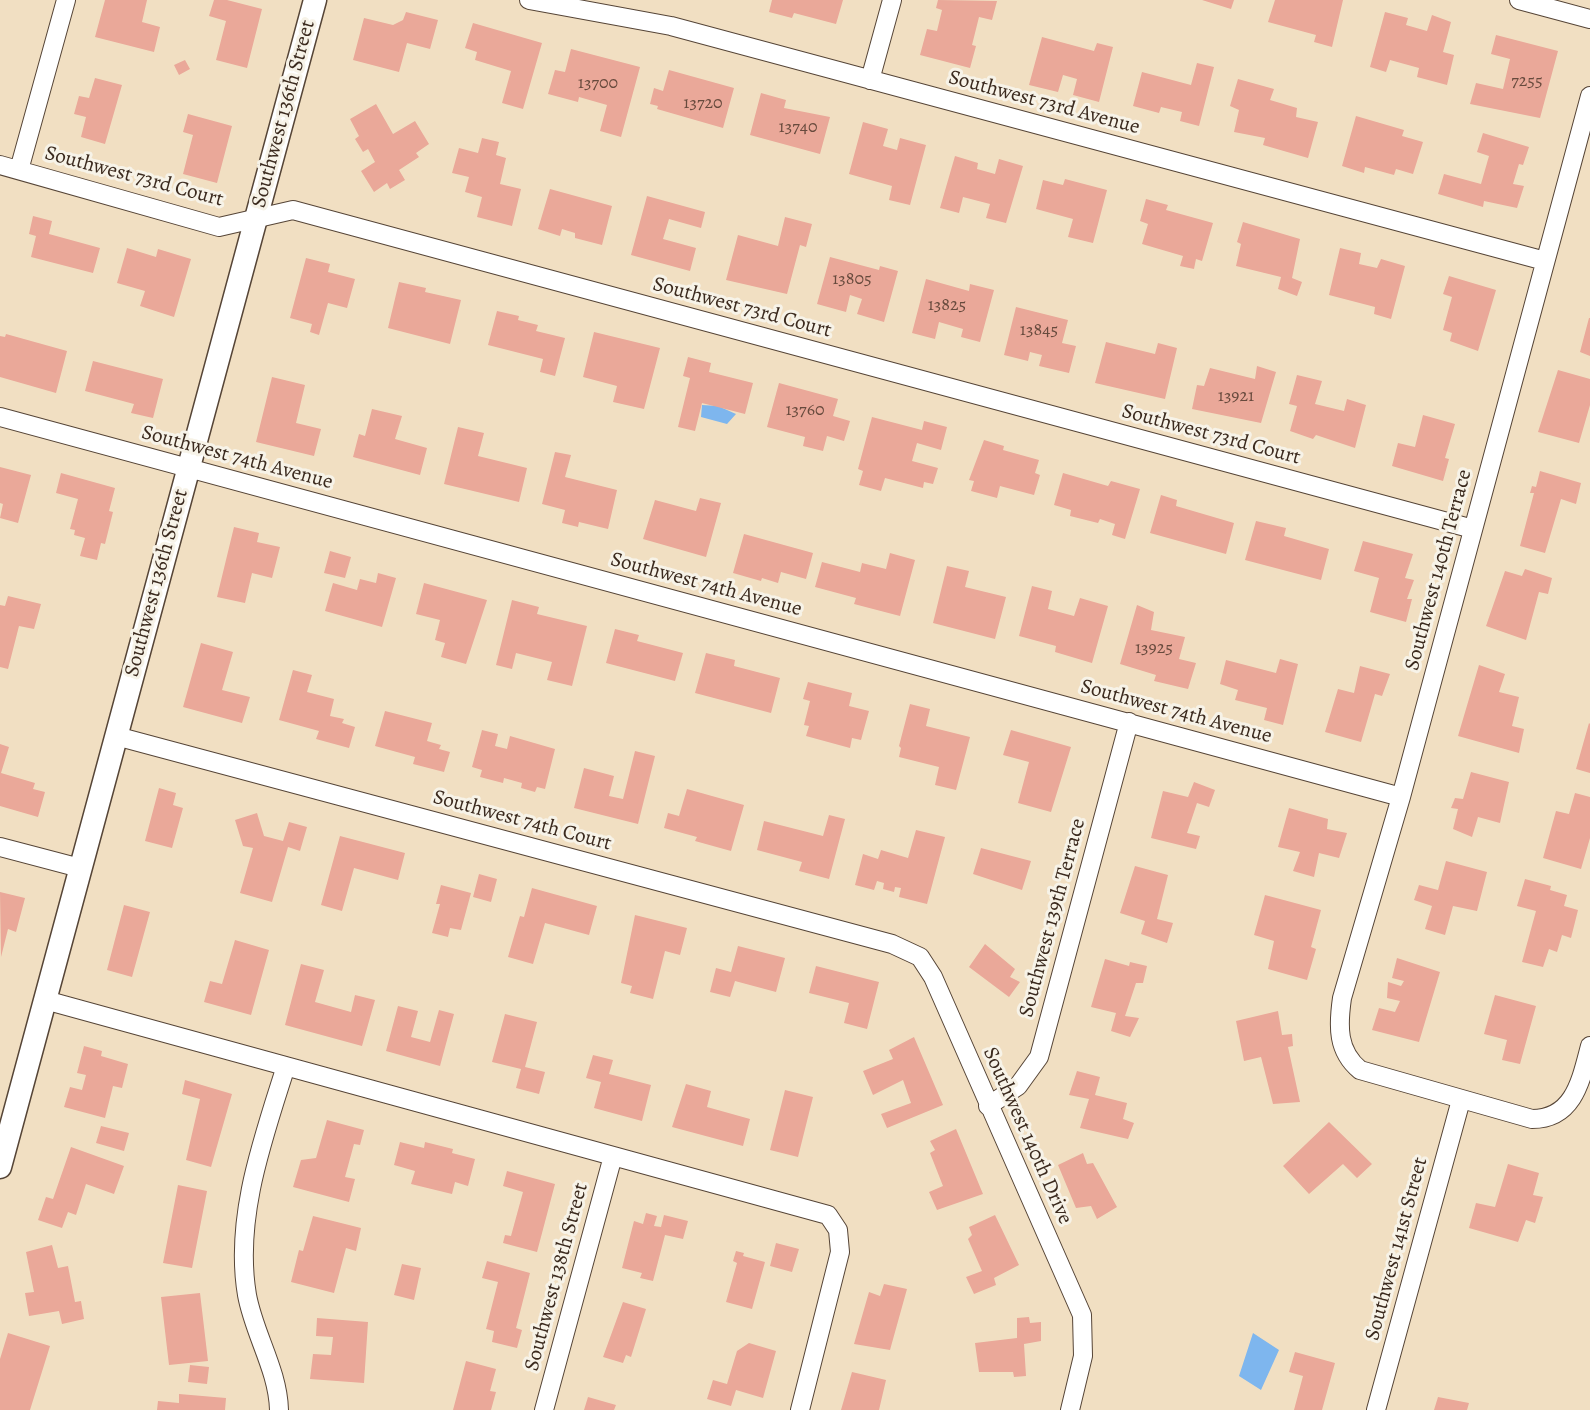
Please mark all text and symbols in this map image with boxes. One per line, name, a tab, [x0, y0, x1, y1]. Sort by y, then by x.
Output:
street label: Southwest 136th Street	[247, 17, 321, 211]
street label: Southwest 73rd Avenue	[946, 65, 1142, 141]
house number: 7255	[1511, 71, 1543, 93]
house number: 13700	[578, 73, 618, 95]
house number: 13720	[683, 93, 723, 115]
house number: 13740	[779, 117, 817, 139]
street label: Southwest 73rd Court	[42, 141, 226, 213]
house number: 13805	[832, 269, 872, 291]
street label: Southwest 73rd Court	[650, 272, 834, 344]
house number: 13825	[928, 295, 966, 317]
house number: 13845	[1020, 320, 1058, 342]
house number: 13921	[1218, 386, 1254, 408]
street label: Southwest 73rd Court	[1119, 399, 1303, 471]
house number: 13760	[785, 400, 825, 422]
street label: Southwest 74th Avenue	[139, 420, 335, 496]
street label: Southwest 140th Terrace	[1400, 467, 1478, 673]
street label: Southwest 136th Street	[120, 486, 194, 680]
street label: Southwest 74th Avenue	[608, 547, 804, 623]
house number: 13925	[1135, 638, 1173, 660]
street label: Southwest 74th Avenue	[1078, 674, 1274, 750]
street label: Southwest 74th Court	[430, 785, 614, 857]
street label: Southwest 139th Terrace	[1014, 816, 1092, 1020]
street label: Southwest 140th Drive	[977, 1044, 1077, 1228]
street label: Southwest 141st Street	[1360, 1155, 1434, 1343]
street label: Southwest 138th Street	[520, 1180, 594, 1374]

